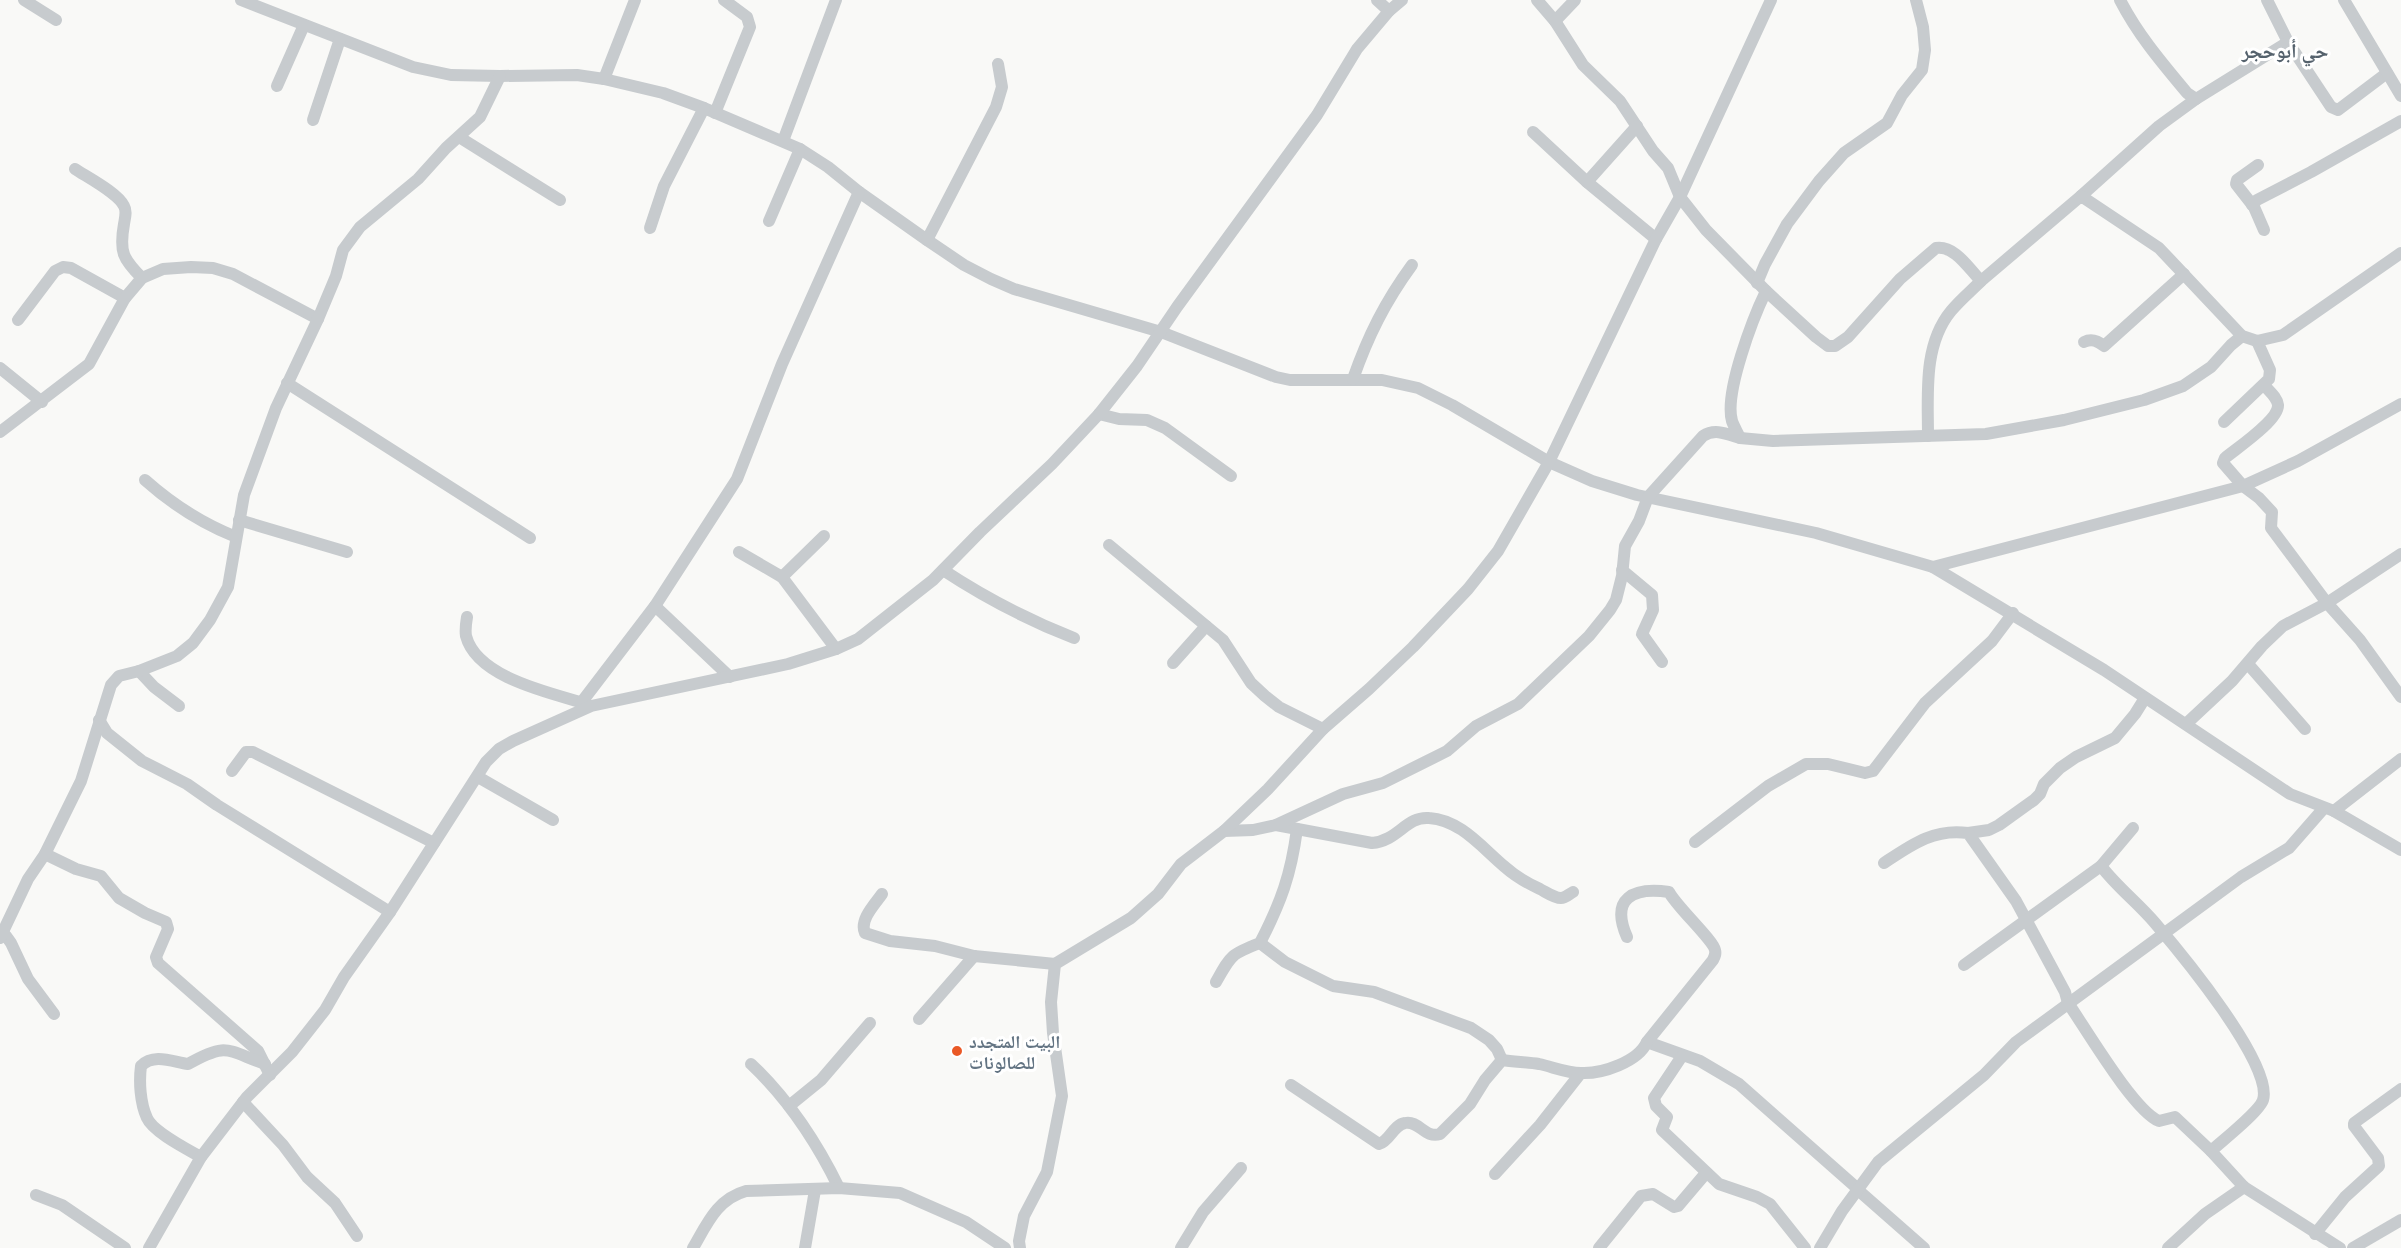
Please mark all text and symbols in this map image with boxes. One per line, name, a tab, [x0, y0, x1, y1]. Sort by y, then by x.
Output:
district label: حي أبوحجر	[2241, 38, 2328, 67]
place label: البيت المتجدد للصالونات	[969, 1030, 1060, 1073]
marker: البيت المتجدد للصالونات	[950, 1044, 964, 1058]

